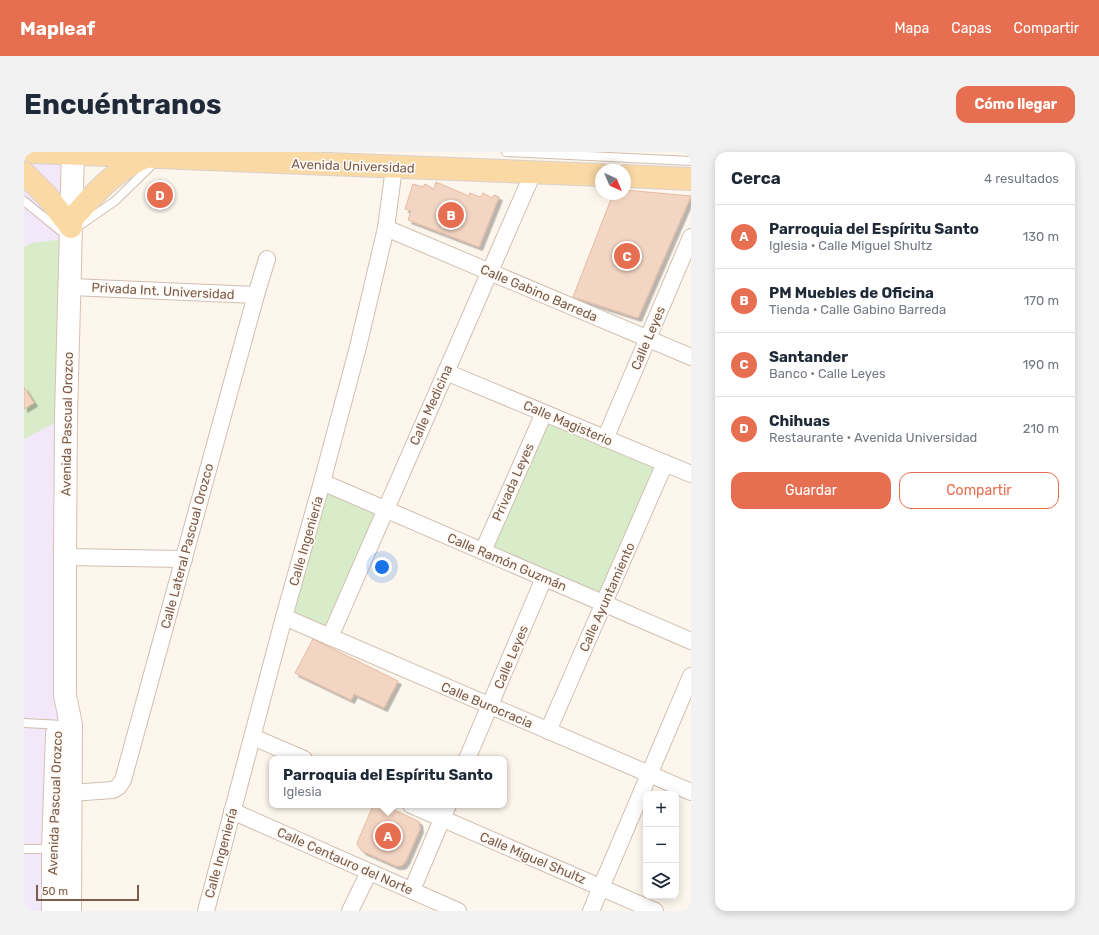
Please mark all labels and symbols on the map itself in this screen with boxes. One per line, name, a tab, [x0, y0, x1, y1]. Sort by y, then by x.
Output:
street label: Avenida Universidad	[291, 156, 415, 176]
north arrow	[595, 164, 631, 200]
pin: D	[147, 180, 173, 210]
pin: B	[438, 200, 464, 230]
pin: C	[614, 241, 640, 271]
street label: Calle Gabino Barreda	[478, 262, 600, 324]
street label: Privada Int. Universidad	[91, 280, 235, 302]
street label: Calle Leyes	[628, 304, 668, 372]
street label: Avenida Pascual Orozco	[58, 352, 76, 496]
street label: Calle Medicina	[407, 362, 455, 448]
street label: Calle Magisterio	[521, 397, 615, 449]
street label: Privada Leyes	[489, 440, 537, 523]
street label: Calle Lateral Pascual Orozco	[158, 462, 216, 630]
street label: Calle Ingeniería	[286, 494, 327, 588]
street label: Calle Ramón Guzmán	[445, 530, 569, 594]
street label: Calle Ayuntamiento	[576, 540, 638, 654]
your location	[372, 557, 392, 577]
street label: Calle Leyes	[491, 623, 531, 691]
street label: Calle Burocracia	[439, 679, 535, 731]
street label: Avenida Pascual Orozco	[45, 731, 65, 875]
street label: Calle Ingeniería	[202, 806, 241, 900]
pin: A	[375, 821, 401, 851]
street label: Calle Centauro del Norte	[275, 824, 415, 898]
street label: Calle Miguel Shultz	[477, 829, 589, 888]
scale bar	[36, 883, 139, 902]

